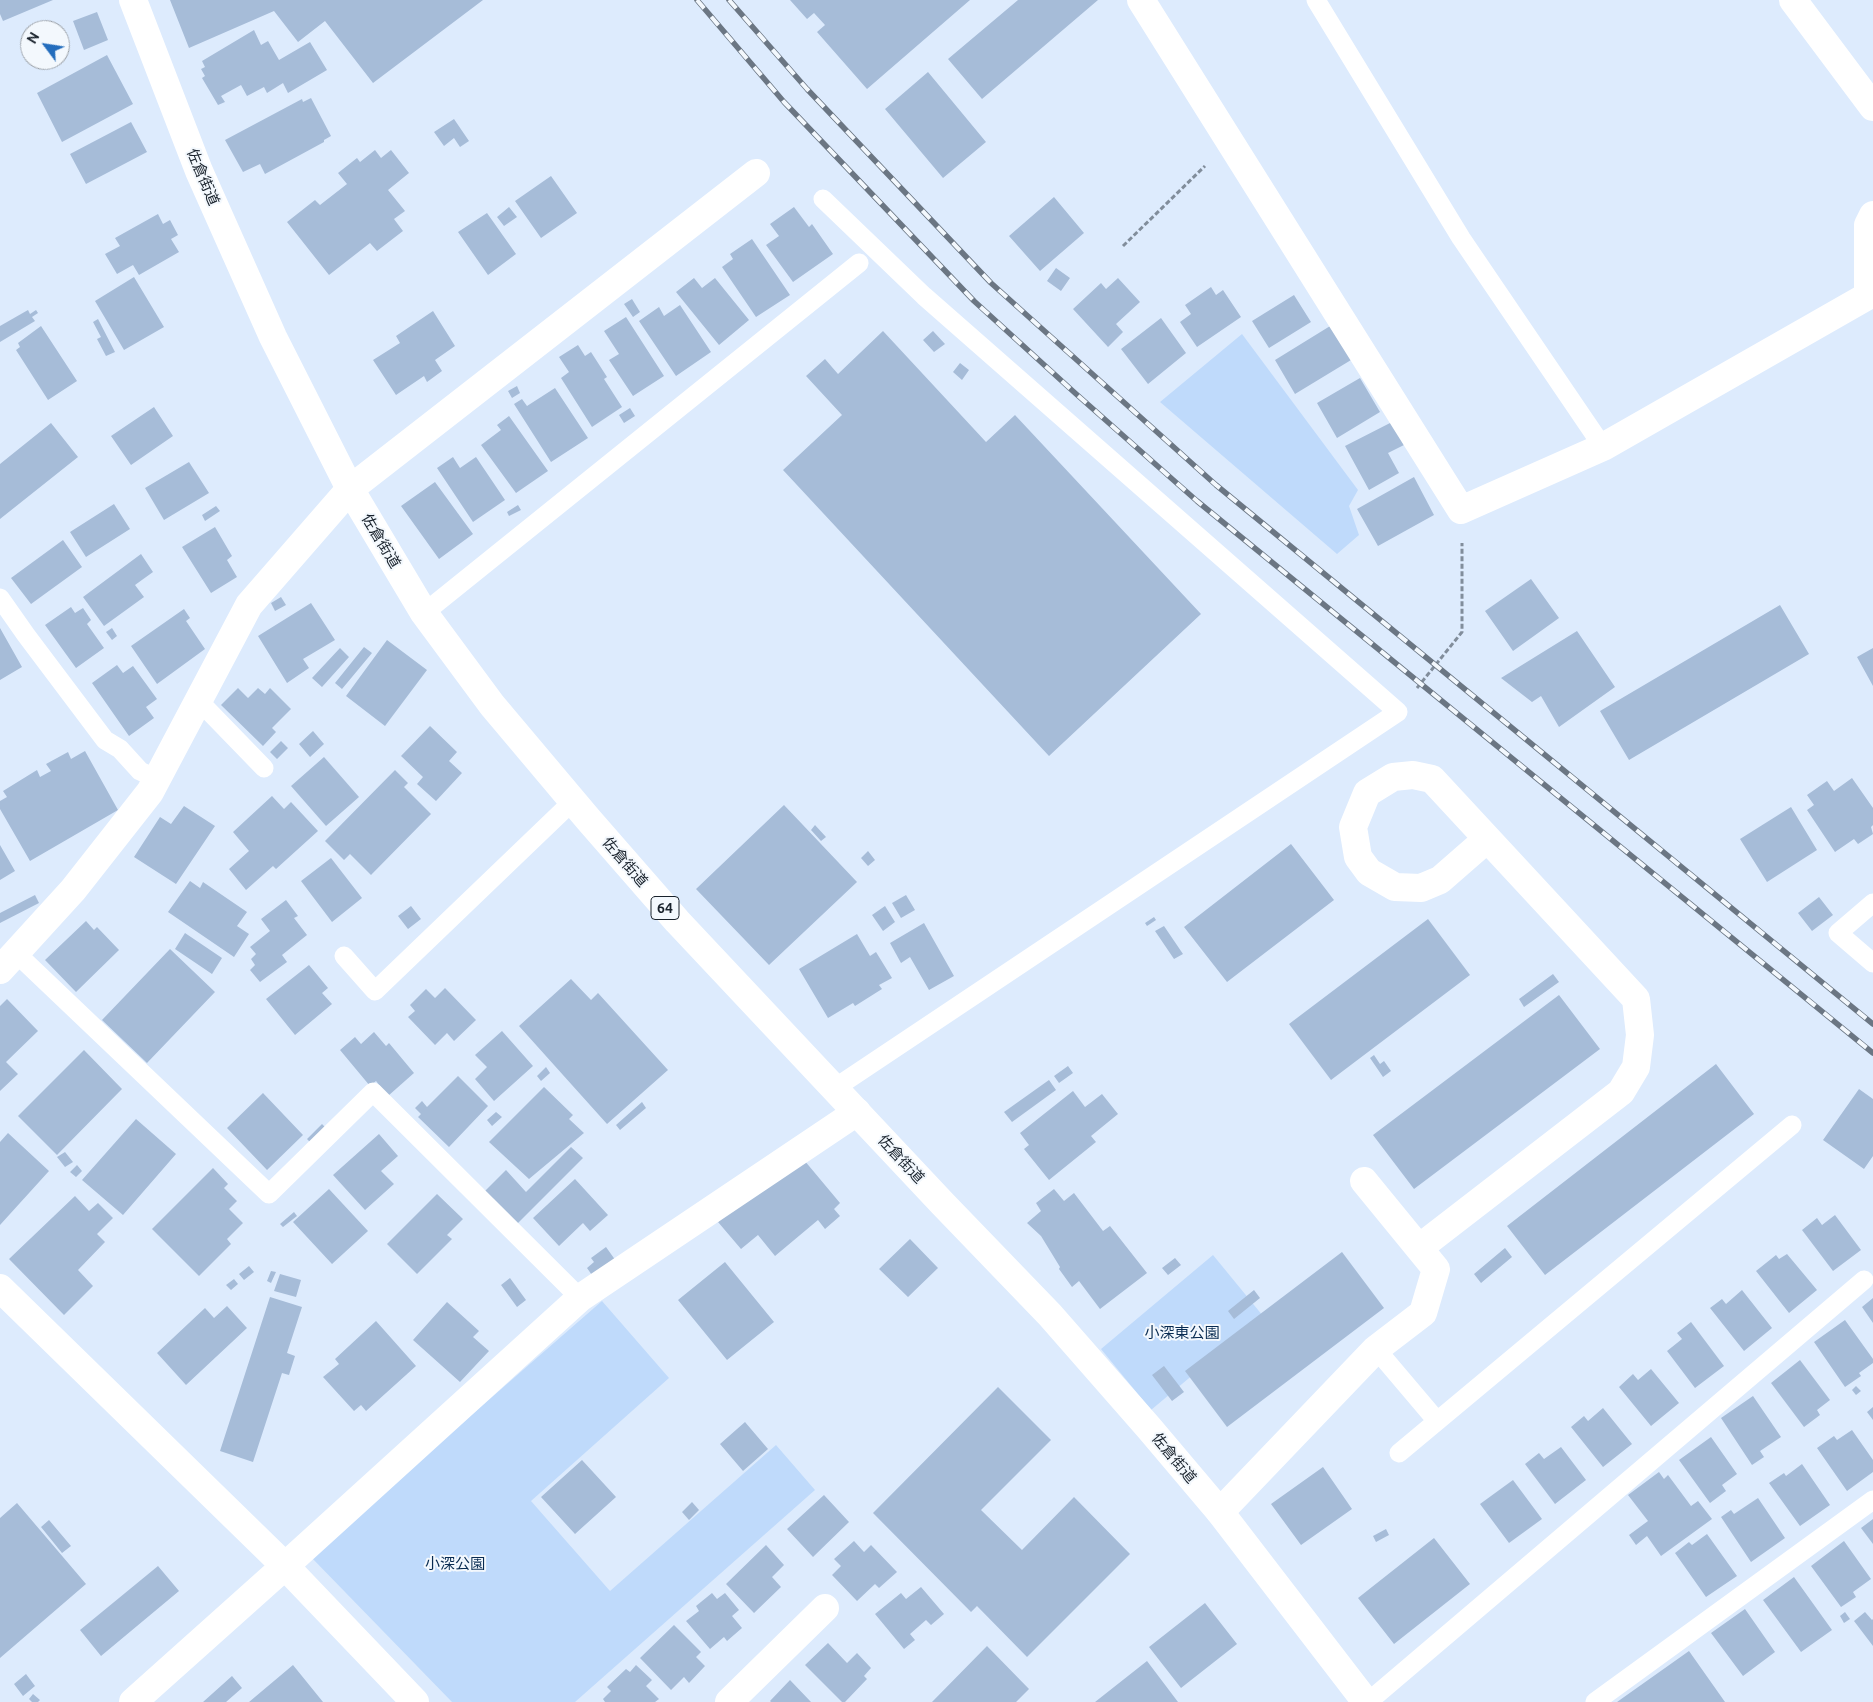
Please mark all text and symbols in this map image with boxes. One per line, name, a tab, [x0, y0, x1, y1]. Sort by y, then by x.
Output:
north arrow	[20, 20, 70, 70]
text: N	[23, 29, 43, 46]
street label: 佐倉街道	[183, 146, 223, 208]
street label: 佐倉街道	[358, 511, 404, 571]
street label: 佐倉街道	[599, 833, 651, 891]
road number: 64	[651, 896, 679, 920]
street label: 佐倉街道	[874, 1131, 928, 1187]
park label: 小深東公園	[1145, 1324, 1219, 1342]
street label: 佐倉街道	[1148, 1429, 1200, 1487]
park label: 小深公園	[425, 1555, 485, 1573]

